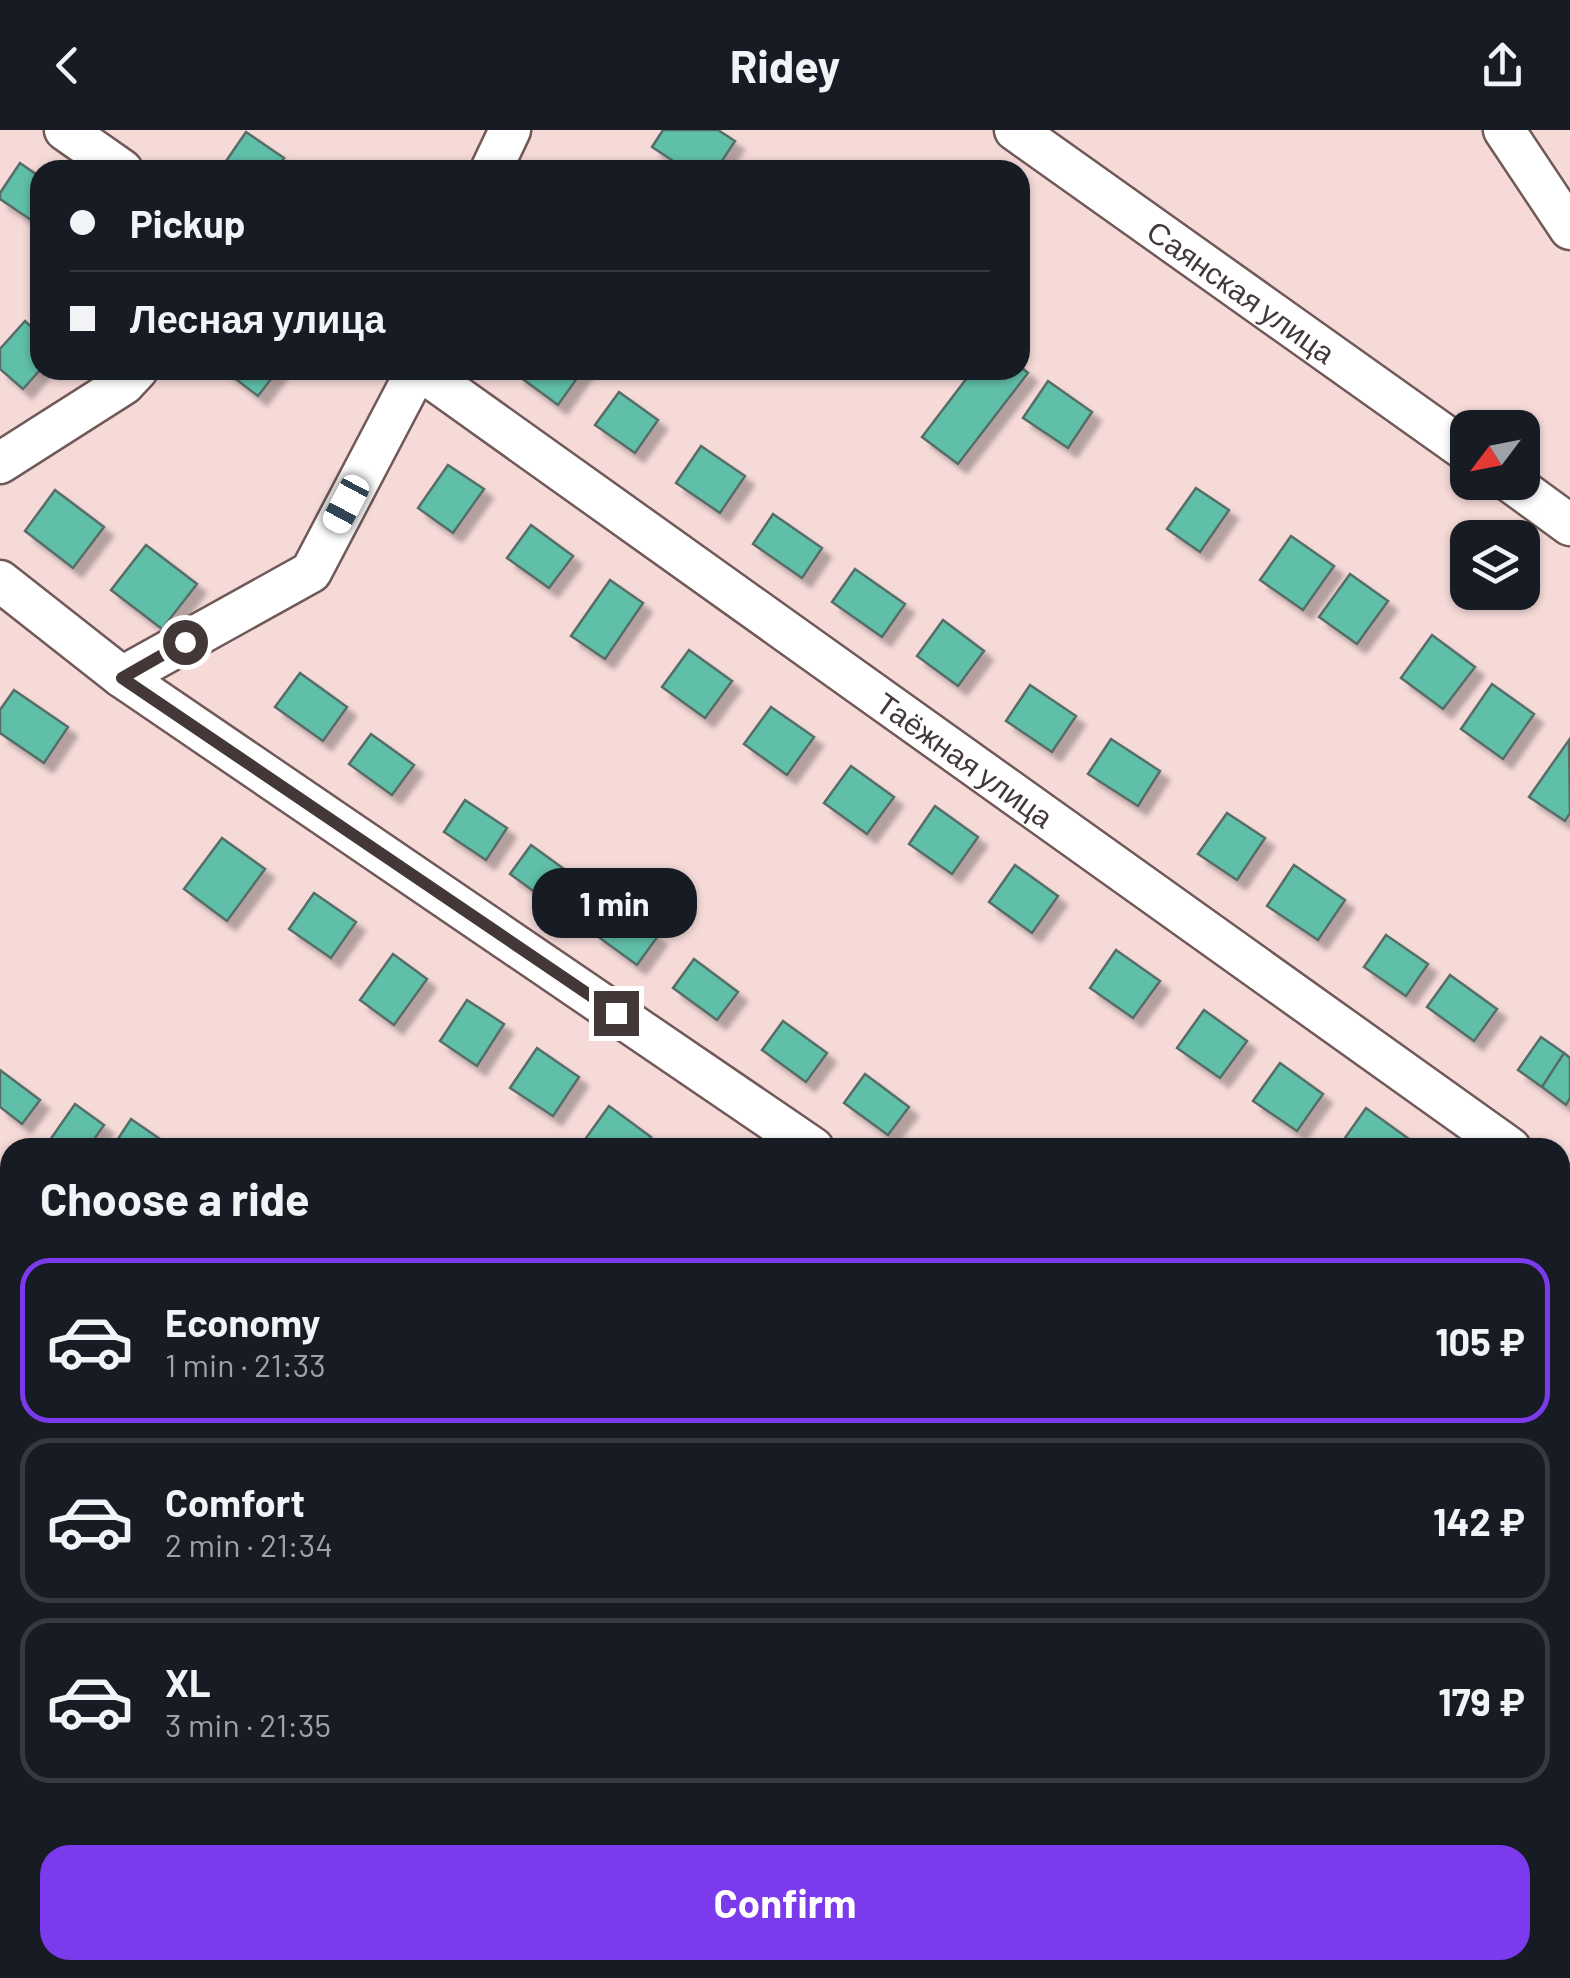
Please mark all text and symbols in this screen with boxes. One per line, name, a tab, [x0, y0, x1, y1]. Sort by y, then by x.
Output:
icon: back	[40, 38, 95, 93]
text: Ridey	[730, 38, 840, 92]
icon: share	[1475, 38, 1530, 93]
text: Pickup	[130, 200, 245, 246]
street label: Саянская улица	[1141, 212, 1343, 370]
text: Лесная улица	[130, 295, 385, 341]
north arrow	[1450, 410, 1540, 500]
map controls	[1450, 410, 1540, 610]
car	[319, 470, 373, 538]
button: layers	[1450, 520, 1540, 610]
route start	[163, 620, 208, 665]
street label: Таёжная улица	[870, 684, 1061, 835]
callout: 1 min	[534, 868, 698, 938]
text: 1 min	[579, 884, 650, 922]
route end	[594, 991, 639, 1036]
text: Choose a ride	[40, 1171, 310, 1225]
icon: car	[45, 1296, 135, 1386]
text: Economy	[165, 1299, 320, 1345]
text: 105 ₽	[1435, 1318, 1525, 1364]
text: 1 min · 21:33	[165, 1345, 326, 1383]
icon: car	[45, 1476, 135, 1566]
text: Comfort	[165, 1479, 305, 1525]
text: 142 ₽	[1433, 1498, 1525, 1544]
text: 2 min · 21:34	[165, 1525, 333, 1563]
icon: car	[45, 1656, 135, 1746]
text: XL	[165, 1659, 211, 1705]
text: 179 ₽	[1438, 1678, 1525, 1724]
text: 3 min · 21:35	[165, 1705, 331, 1743]
button: Confirm	[40, 1845, 1530, 1960]

